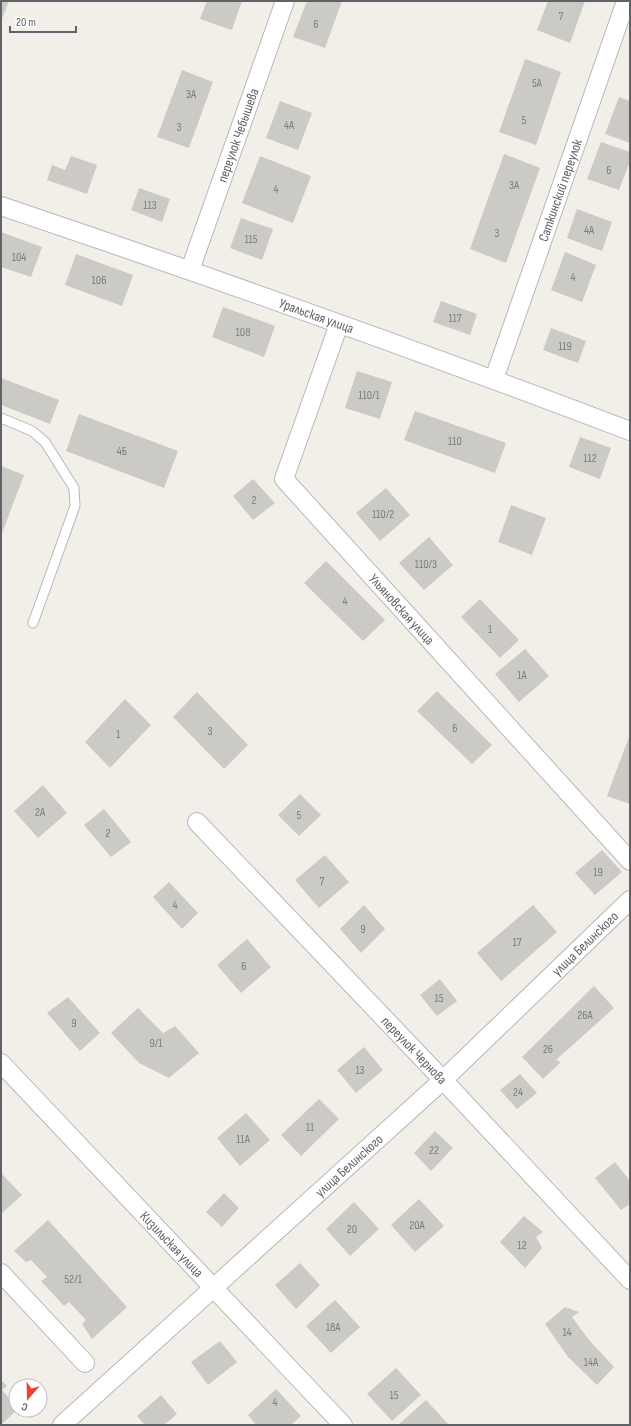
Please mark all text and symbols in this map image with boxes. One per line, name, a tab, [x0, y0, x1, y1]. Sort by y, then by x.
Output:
scale bar	[10, 8, 76, 34]
house number: 7	[559, 9, 564, 24]
text: 20 m	[16, 15, 36, 30]
house number: 6	[313, 17, 319, 32]
house number: 5А	[532, 76, 543, 91]
street label: переулок Чебышева	[214, 86, 263, 185]
house number: 3А	[186, 87, 197, 102]
house number: 5	[522, 113, 527, 128]
house number: 4А	[284, 118, 295, 133]
house number: 3	[176, 120, 182, 135]
street label: Саткинский переулок	[535, 136, 586, 244]
house number: 6	[606, 163, 612, 178]
house number: 3А	[509, 178, 520, 193]
house number: 4	[273, 182, 279, 197]
house number: 113	[143, 198, 157, 213]
house number: 4А	[584, 223, 595, 238]
house number: 3	[494, 226, 500, 241]
house number: 115	[244, 232, 258, 247]
house number: 104	[12, 250, 26, 265]
house number: 4	[570, 270, 576, 285]
house number: 106	[92, 273, 106, 288]
street label: Уральская улица	[277, 295, 356, 337]
house number: 117	[448, 311, 462, 326]
house number: 108	[236, 325, 250, 340]
house number: 119	[558, 339, 572, 354]
house number: 110/1	[358, 388, 381, 403]
house number: 110	[448, 434, 462, 449]
house number: 4Б	[117, 444, 127, 459]
house number: 112	[583, 451, 597, 466]
house number: 2	[252, 493, 257, 508]
house number: 110/2	[372, 507, 394, 522]
house number: 110/3	[415, 557, 437, 572]
street label: Ульяновская улица	[365, 570, 438, 648]
house number: 4	[342, 594, 348, 609]
house number: 1	[488, 622, 493, 637]
house number: 1А	[517, 668, 528, 683]
house number: 6	[452, 721, 458, 736]
house number: 3	[207, 724, 213, 739]
house number: 1	[116, 727, 121, 742]
house number: 2А	[35, 805, 46, 820]
house number: 5	[297, 808, 302, 823]
house number: 2	[106, 826, 111, 841]
house number: 19	[593, 865, 603, 880]
house number: 7	[320, 874, 325, 889]
house number: 4	[172, 898, 178, 913]
street label: улица Белинского	[549, 908, 622, 980]
house number: 9	[360, 922, 366, 937]
house number: 17	[513, 935, 522, 950]
house number: 6	[241, 959, 247, 974]
house number: 15	[434, 991, 444, 1006]
house number: 26А	[577, 1008, 594, 1023]
street label: переулок Чернова	[378, 1013, 450, 1088]
house number: 9	[71, 1016, 77, 1031]
house number: 9/1	[149, 1036, 163, 1051]
house number: 26	[543, 1042, 553, 1057]
house number: 13	[355, 1063, 365, 1078]
house number: 24	[513, 1085, 523, 1100]
house number: 11	[306, 1120, 315, 1135]
street label: улица Белинского	[312, 1130, 387, 1201]
house number: 11А	[236, 1132, 251, 1147]
house number: 22	[429, 1143, 439, 1158]
street label: Кизильская улица	[136, 1208, 207, 1281]
house number: 20А	[409, 1218, 426, 1233]
house number: 20	[347, 1222, 357, 1237]
house number: 12	[517, 1238, 527, 1253]
house number: 52/1	[64, 1272, 83, 1287]
house number: 18А	[326, 1320, 341, 1335]
house number: 14	[562, 1325, 572, 1340]
house number: 14А	[584, 1355, 599, 1370]
north arrow	[8, 1378, 48, 1418]
house number: 15	[389, 1388, 399, 1403]
house number: 4	[272, 1395, 278, 1410]
text: С	[20, 1400, 30, 1414]

